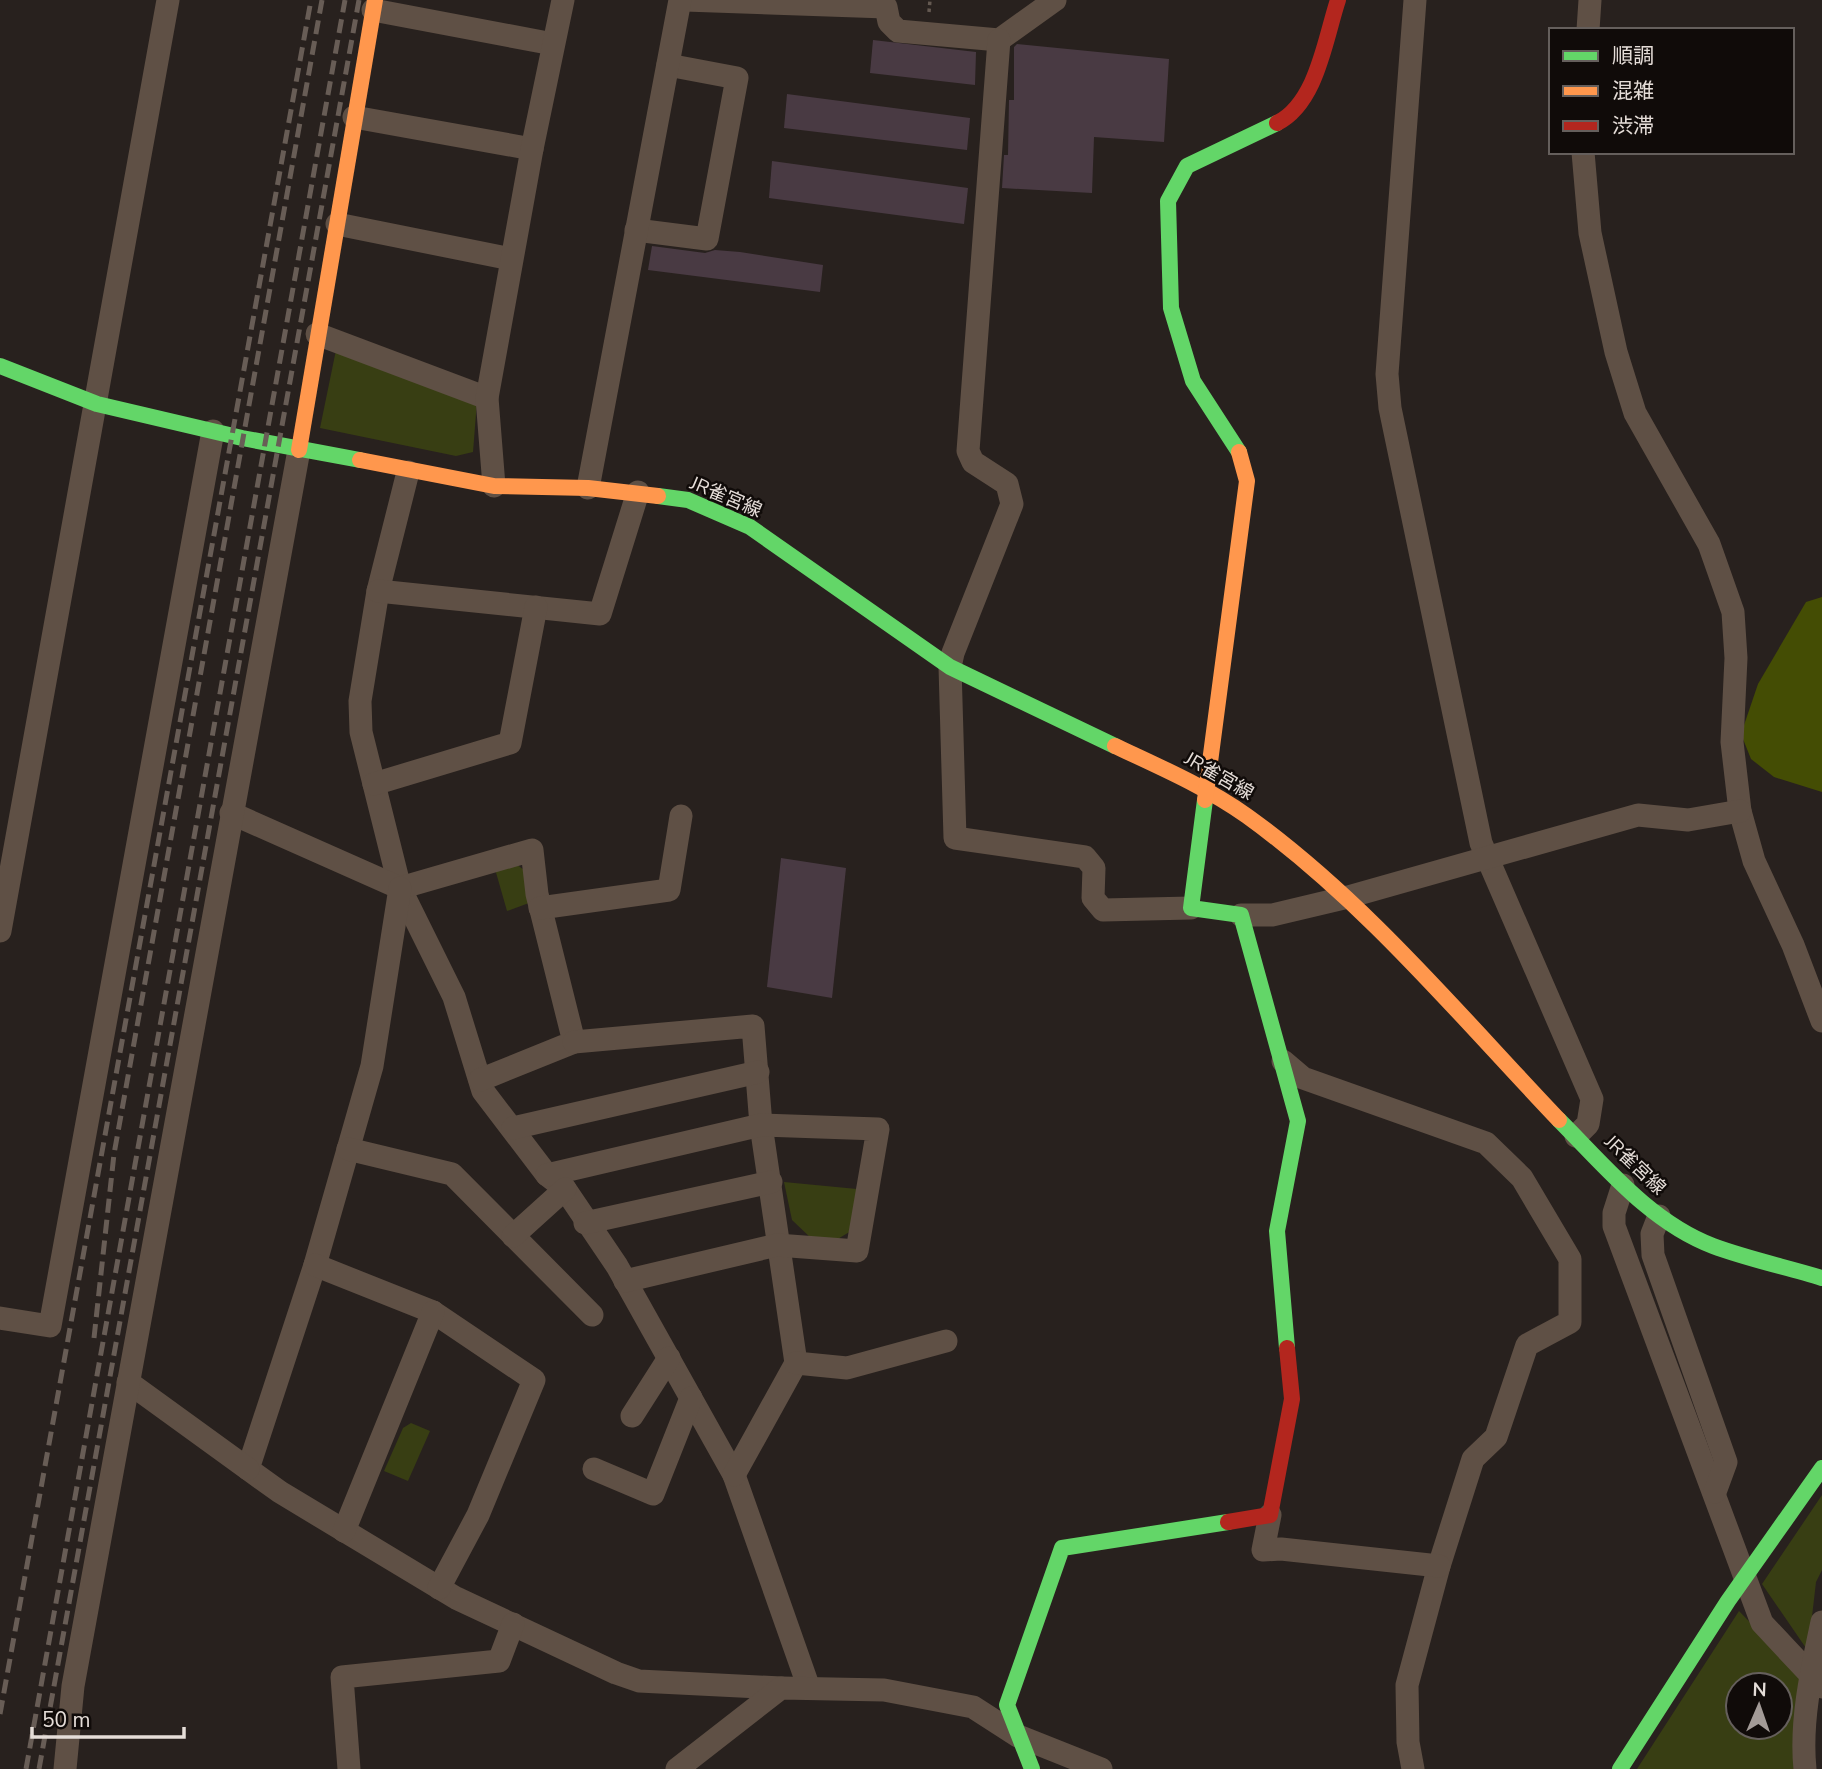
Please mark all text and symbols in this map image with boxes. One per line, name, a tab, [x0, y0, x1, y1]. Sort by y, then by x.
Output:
legend	[1549, 28, 1794, 154]
text: 順調	[1612, 42, 1654, 70]
text: 混雑	[1612, 77, 1654, 105]
text: 渋滞	[1612, 112, 1654, 140]
street label: JR雀宮線	[685, 470, 766, 524]
street label: JR雀宮線	[1179, 745, 1258, 806]
street label: JR雀宮線	[1598, 1129, 1671, 1201]
north arrow	[1724, 1671, 1794, 1741]
text: N	[1752, 1677, 1767, 1703]
scale bar	[32, 1696, 184, 1740]
text: 50 m	[42, 1706, 91, 1734]

